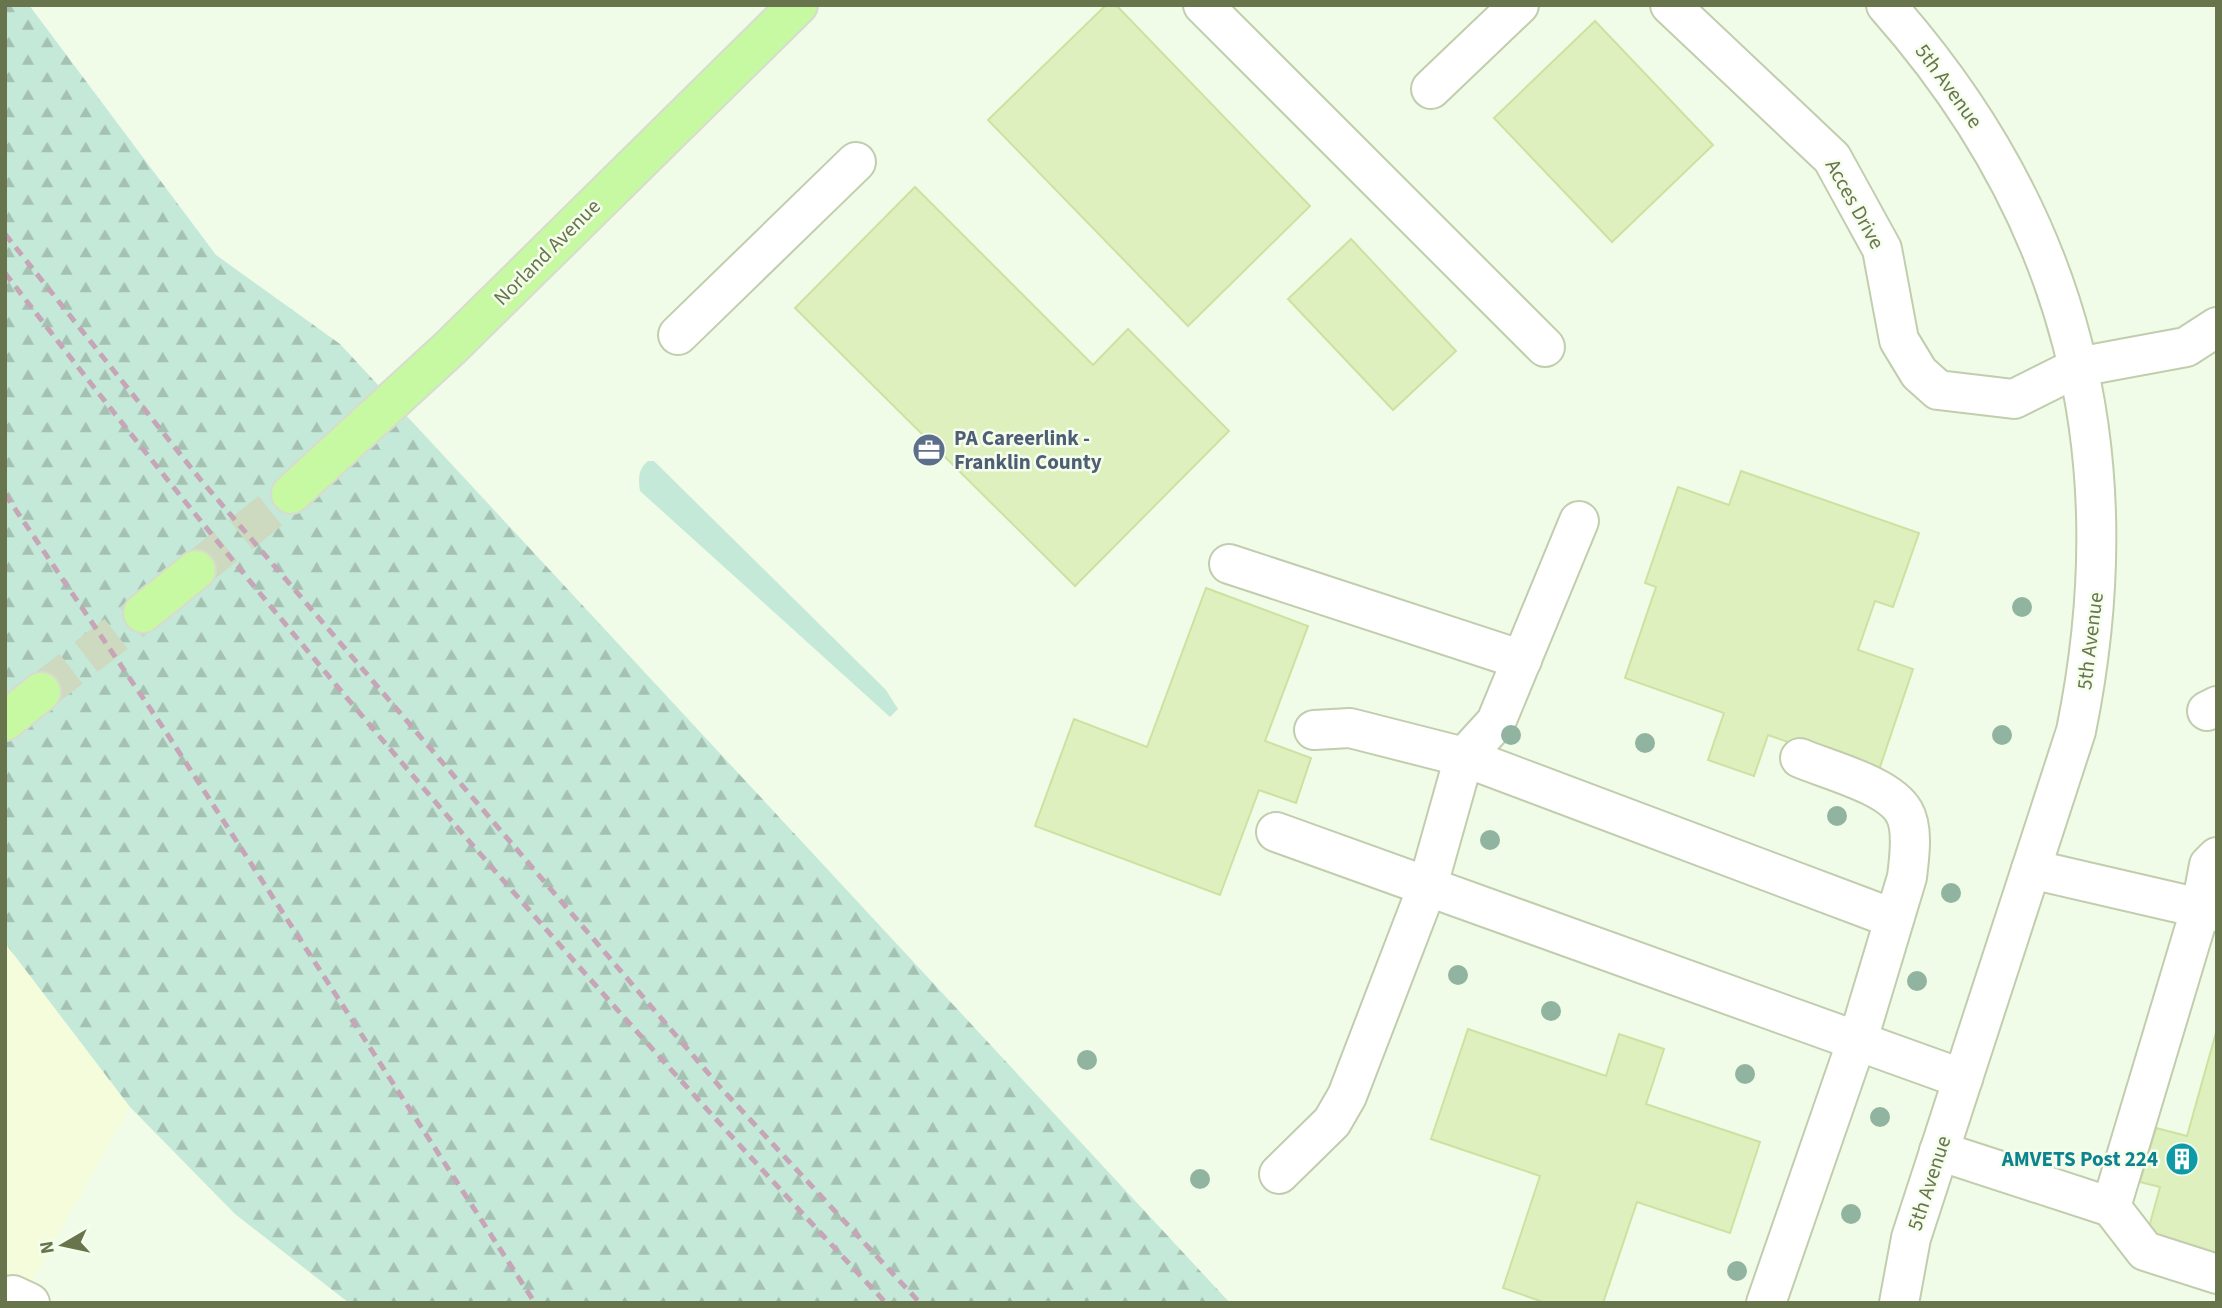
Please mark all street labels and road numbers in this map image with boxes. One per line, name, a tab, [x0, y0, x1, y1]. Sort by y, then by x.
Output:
street label: 5th Avenue	[1908, 38, 1990, 134]
street label: Acces Drive	[1818, 154, 1892, 254]
street label: Norland Avenue	[487, 192, 607, 312]
street label: 5th Avenue	[2069, 591, 2111, 691]
street label: 5th Avenue	[1900, 1132, 1958, 1234]

